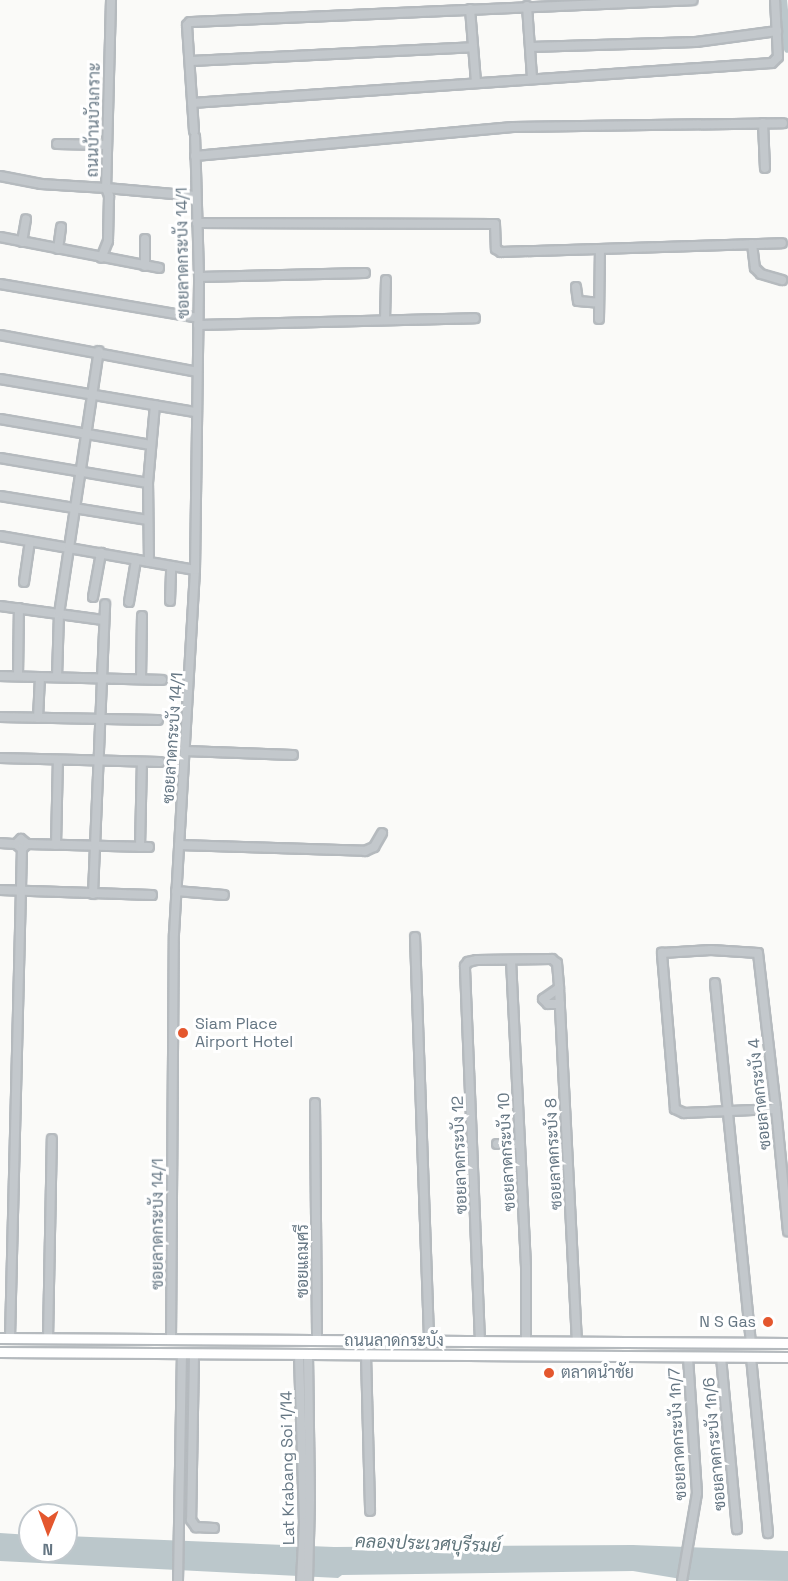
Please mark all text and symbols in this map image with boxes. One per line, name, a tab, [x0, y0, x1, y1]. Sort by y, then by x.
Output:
street label: ถนนบ้านบัวเกราะ	[83, 62, 105, 178]
street label: ซอยลาดกระบัง 14/1	[172, 187, 194, 319]
street label: ซอยลาดกระบัง 14/1	[159, 672, 187, 804]
place label: Siam Place Airport Hotel	[195, 1014, 293, 1052]
marker: Siam Place Airport Hotel	[176, 1026, 190, 1040]
street label: ซอยลาดกระบัง 4	[745, 1037, 775, 1151]
street label: ซอยลาดกระบัง 10	[494, 1092, 520, 1212]
street label: ซอยลาดกระบัง 12	[448, 1095, 472, 1215]
street label: ซอยลาดกระบัง 8	[541, 1098, 567, 1210]
street label: ซอยลาดกระบัง 14/1	[148, 1158, 168, 1290]
street label: ซอยแถมศรี	[293, 1224, 313, 1298]
place label: N S Gas	[699, 1312, 756, 1332]
marker: N S Gas	[761, 1315, 775, 1329]
street label: ถนนลาดกระบัง	[344, 1331, 444, 1351]
place label: ตลาดนำชัย	[561, 1363, 634, 1383]
marker: ตลาดนำชัย	[542, 1366, 556, 1380]
street label: ซอยลาดกระบัง 1ก/7	[665, 1367, 691, 1501]
street label: ซอยลาดกระบัง 1ก/6	[700, 1377, 730, 1511]
street label: Lat Krabang Soi 1/14	[277, 1391, 299, 1545]
north arrow	[18, 1503, 78, 1563]
water label: คลองประเวศบุรีรมย์	[355, 1531, 501, 1557]
text: N	[42, 1539, 53, 1560]

